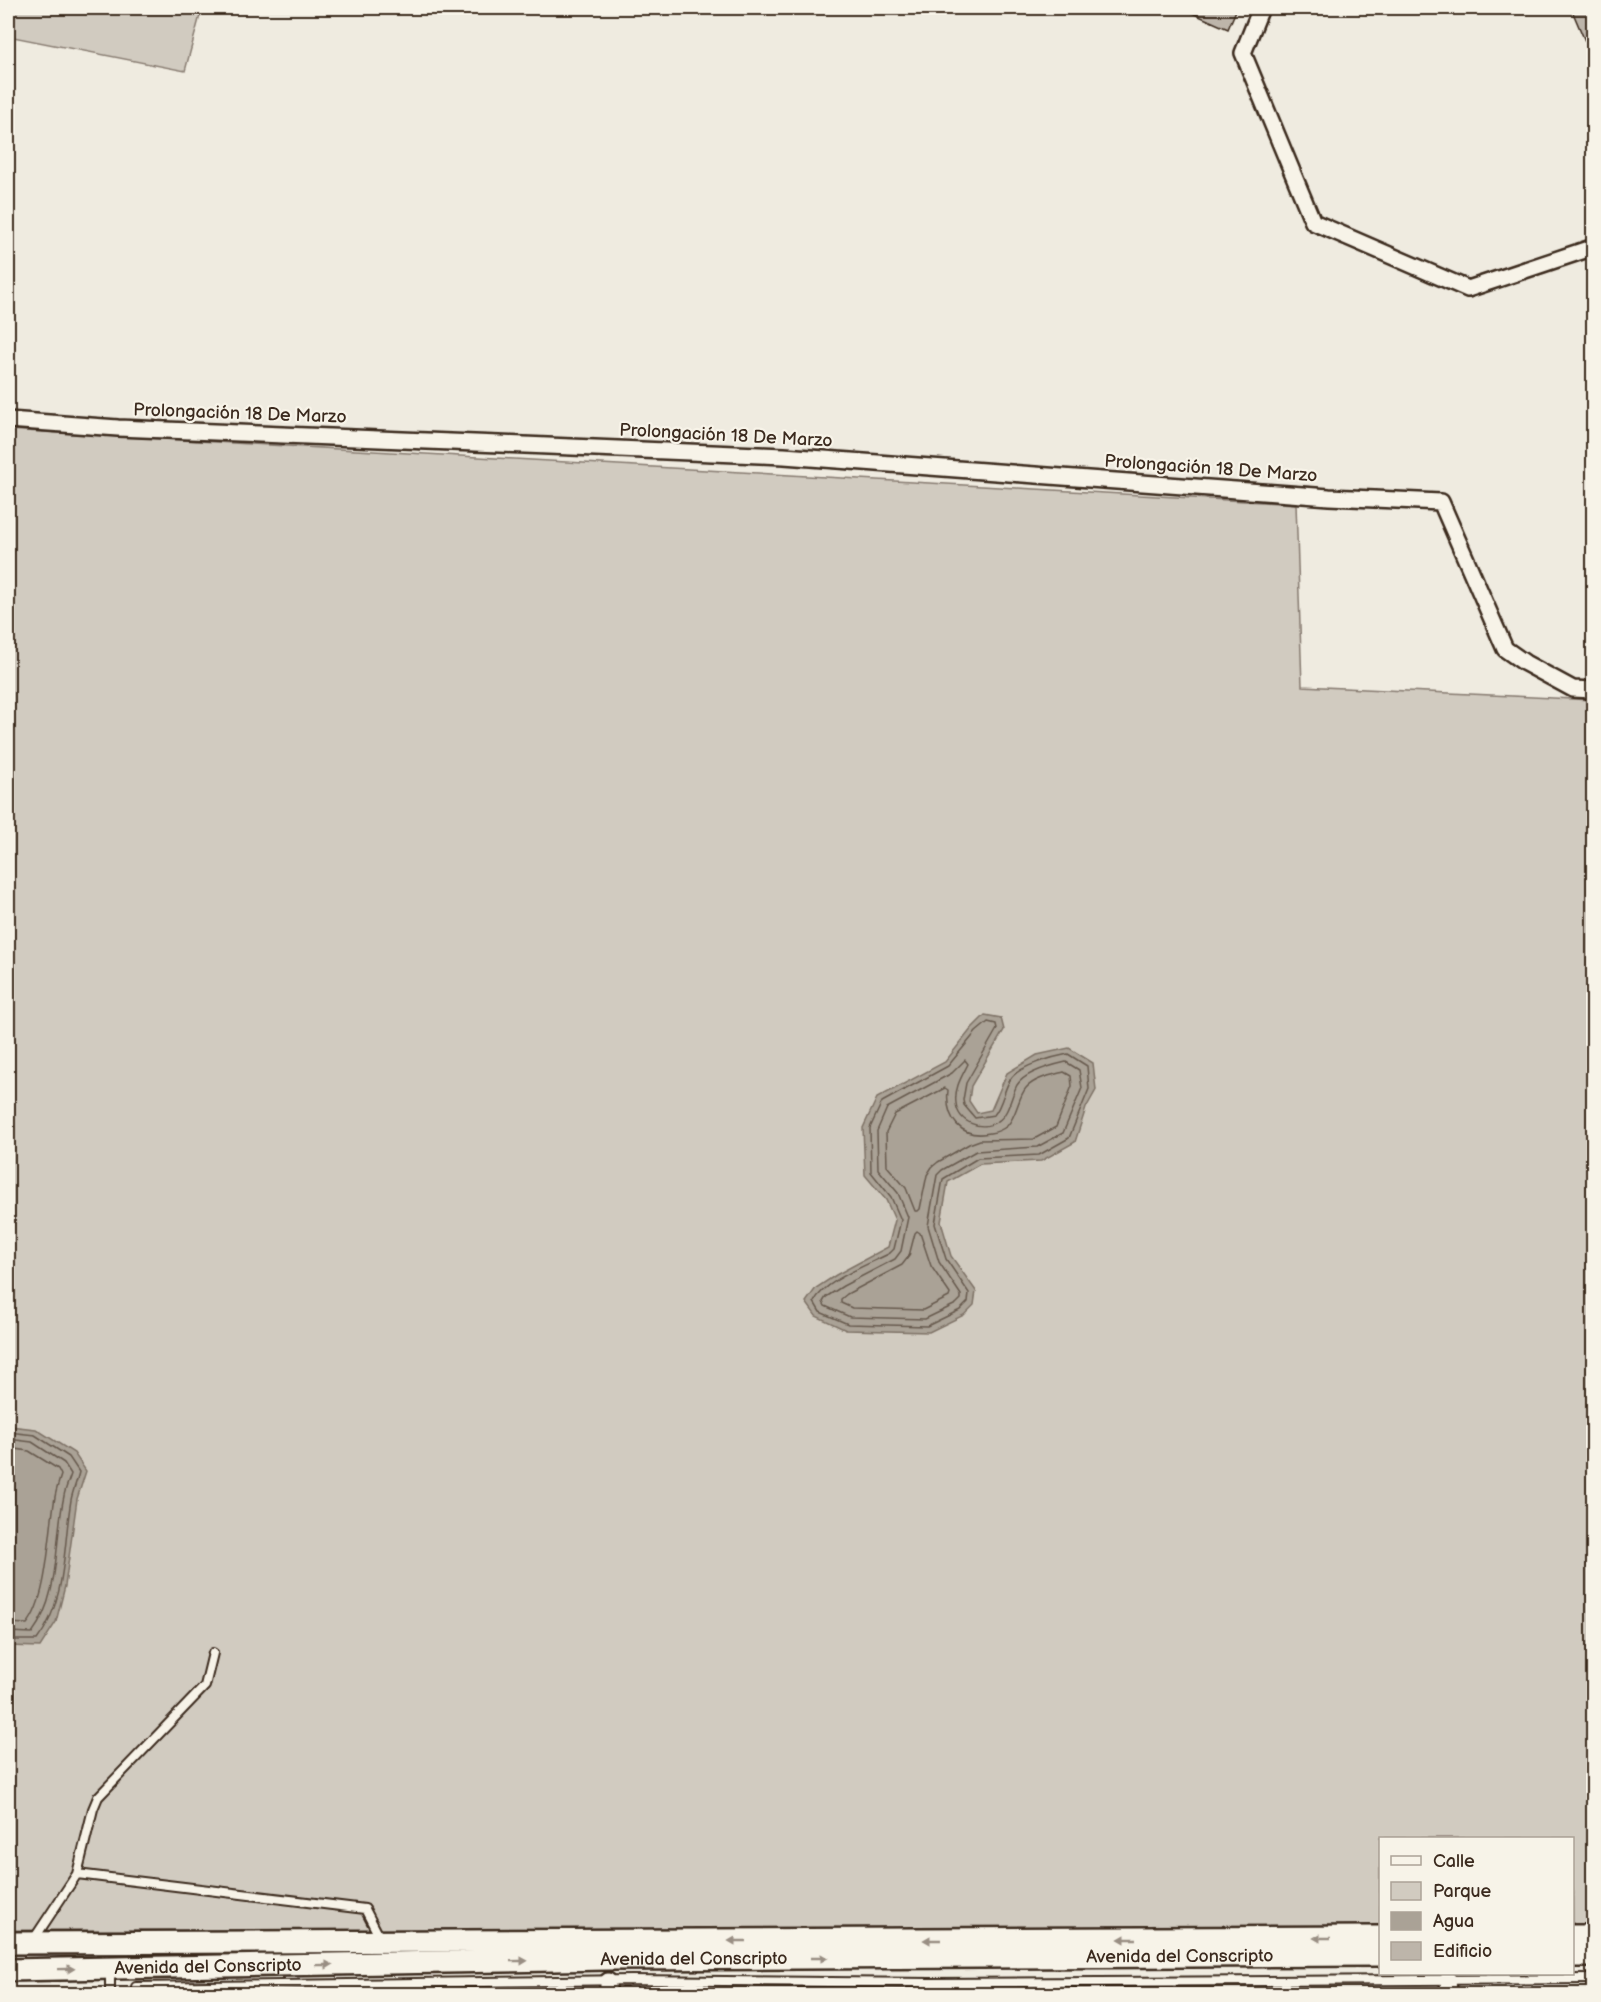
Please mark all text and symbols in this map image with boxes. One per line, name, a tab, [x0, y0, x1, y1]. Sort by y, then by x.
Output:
street label: Prolongación 18 De Marzo	[133, 399, 347, 428]
street label: Prolongación 18 De Marzo	[619, 419, 833, 452]
street label: Prolongación 18 De Marzo	[1104, 451, 1318, 486]
legend	[1379, 1837, 1574, 1975]
text: Calle	[1433, 1851, 1475, 1872]
text: Parque	[1433, 1881, 1491, 1902]
text: Agua	[1433, 1911, 1474, 1932]
one-way arrow	[1313, 1933, 1332, 1943]
one-way arrow	[1118, 1934, 1137, 1944]
one-way arrow	[923, 1935, 942, 1945]
one-way arrow	[728, 1936, 747, 1946]
text: Edificio	[1433, 1941, 1492, 1962]
street label: Avenida del Conscripto	[1086, 1946, 1274, 1968]
street label: Avenida del Conscripto	[600, 1948, 788, 1970]
one-way arrow	[809, 1953, 828, 1963]
street label: Avenida del Conscripto	[114, 1955, 302, 1979]
one-way arrow	[509, 1956, 528, 1966]
one-way arrow	[314, 1960, 333, 1969]
one-way arrow	[56, 1965, 75, 1974]

